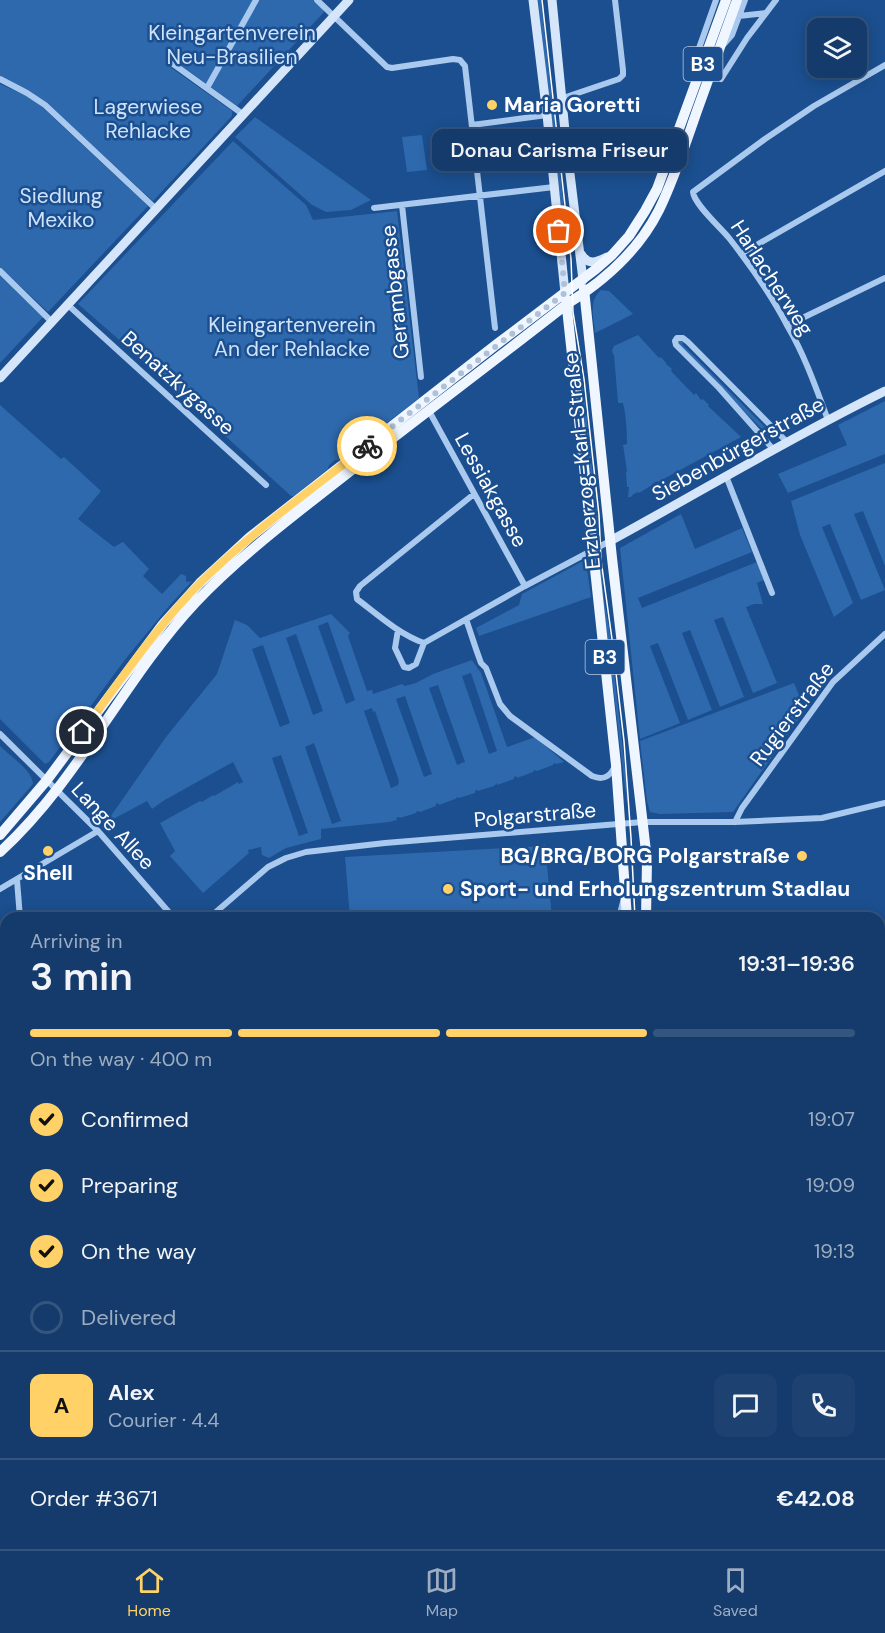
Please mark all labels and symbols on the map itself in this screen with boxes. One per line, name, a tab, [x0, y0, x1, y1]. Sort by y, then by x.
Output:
park label: Kleingartenverein Neu-Brasilien	[148, 19, 316, 71]
road number: B3	[684, 47, 722, 81]
place label: Maria Goretti	[504, 91, 641, 119]
park label: Lagerwiese Rehlacke	[94, 93, 203, 145]
marker: Maria Goretti	[485, 98, 499, 112]
callout: Donau Carisma Friseur	[432, 129, 686, 171]
park label: Siedlung Mexiko	[20, 182, 103, 234]
pin	[533, 205, 584, 256]
street label: Harlacherweg	[724, 215, 820, 341]
street label: Gerambgasse	[374, 224, 416, 360]
park label: Kleingartenverein An der Rehlacke	[208, 311, 376, 363]
street label: Benatzkygasse	[115, 325, 241, 441]
street label: Erzherzog-Karl-Straße	[557, 351, 607, 571]
street label: Siebenbürgerstraße	[647, 390, 829, 508]
courier	[337, 416, 397, 476]
street label: Lessiakgasse	[448, 428, 534, 552]
road number: B3	[586, 640, 624, 674]
street label: Rugierstraße	[744, 656, 841, 772]
pin	[56, 706, 107, 757]
street label: Lange Allee	[65, 776, 161, 876]
street label: Polgarstraße	[473, 796, 597, 834]
place label: BG/BRG/BORG Polgarstraße	[500, 842, 790, 870]
marker: Shell	[41, 844, 55, 858]
marker: BG/BRG/BORG Polgarstraße	[795, 849, 809, 863]
place label: Shell	[23, 859, 73, 887]
place label: Sport- und Erholungszentrum Stadlau	[460, 875, 850, 903]
marker: Sport- und Erholungszentrum Stadlau	[441, 882, 455, 896]

